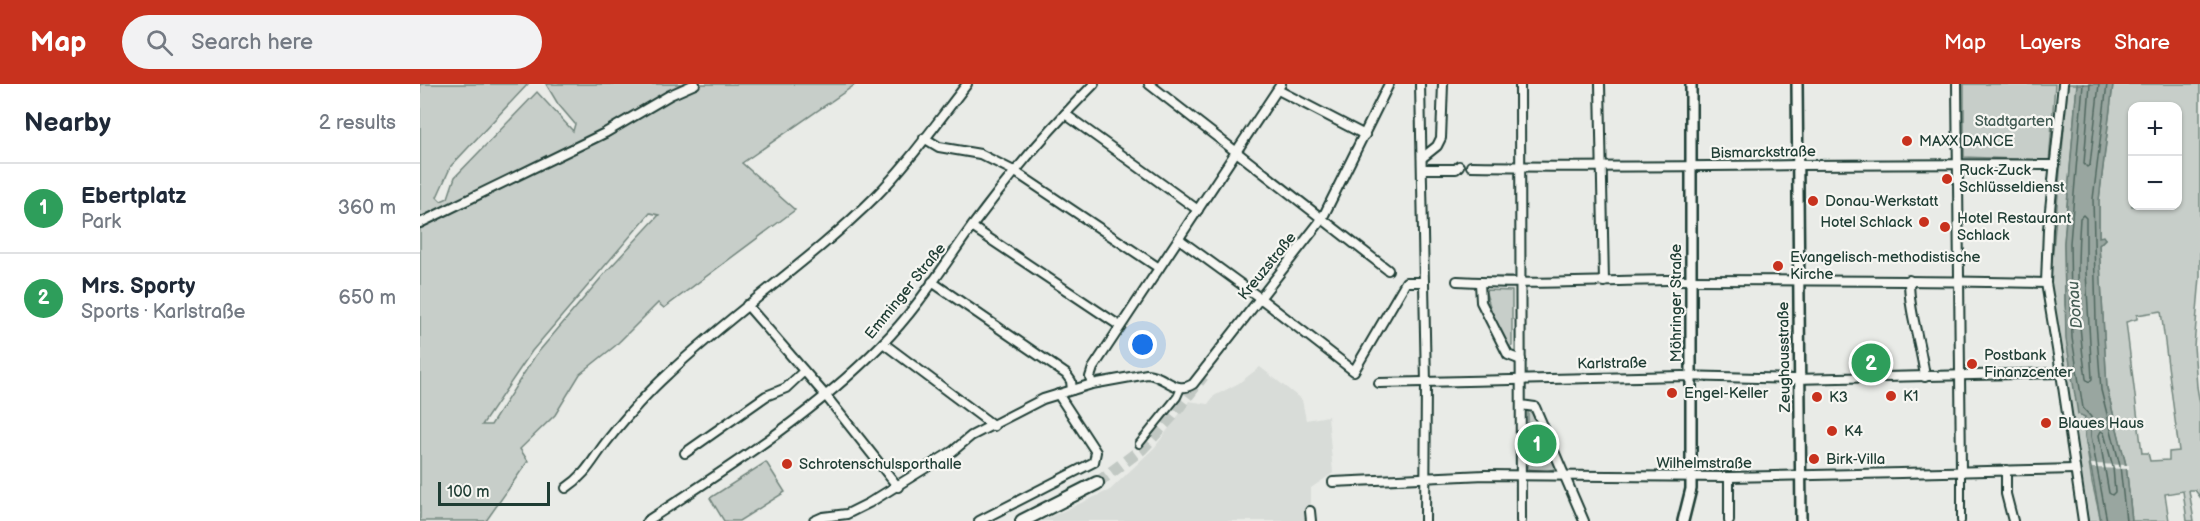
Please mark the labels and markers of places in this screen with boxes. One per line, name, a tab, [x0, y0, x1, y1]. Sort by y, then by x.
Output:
place label: MAXX DANCE	[1919, 132, 2014, 151]
marker: MAXX DANCE	[1900, 134, 1914, 148]
place label: Ruck-Zuck Schlüsseldienst	[1959, 161, 2065, 197]
marker: Ruck-Zuck Schlüsseldienst	[1940, 172, 1954, 186]
place label: Donau-Werkstatt	[1825, 192, 1939, 211]
marker: Donau-Werkstatt	[1806, 194, 1820, 208]
place label: Hotel Restaurant Schlack	[1957, 209, 2072, 245]
place label: Hotel Schlack	[1820, 213, 1913, 232]
marker: Hotel Schlack	[1917, 215, 1931, 229]
marker: Hotel Restaurant Schlack	[1938, 220, 1952, 234]
place label: Evangelisch-methodistische Kirche	[1790, 248, 1981, 284]
marker: Evangelisch-methodistische Kirche	[1771, 259, 1785, 273]
pin: 2	[1852, 340, 1890, 386]
place label: Postbank Finanzcenter	[1984, 346, 2073, 382]
marker: Postbank Finanzcenter	[1965, 357, 1979, 371]
place label: Engel-Keller	[1684, 384, 1769, 403]
marker: Engel-Keller	[1665, 386, 1679, 400]
place label: K1	[1903, 387, 1918, 406]
place label: K3	[1829, 388, 1848, 407]
marker: K1	[1884, 389, 1898, 403]
marker: K3	[1810, 390, 1824, 404]
place label: Blaues Haus	[2058, 414, 2145, 433]
marker: Blaues Haus	[2039, 416, 2053, 430]
pin: 1	[1518, 422, 1556, 466]
place label: K4	[1844, 422, 1863, 441]
marker: K4	[1825, 424, 1839, 438]
place label: Birk-Villa	[1826, 450, 1885, 469]
marker: Birk-Villa	[1807, 452, 1821, 466]
place label: Schrotenschulsporthalle	[799, 455, 962, 474]
marker: Schrotenschulsporthalle	[780, 457, 794, 471]

